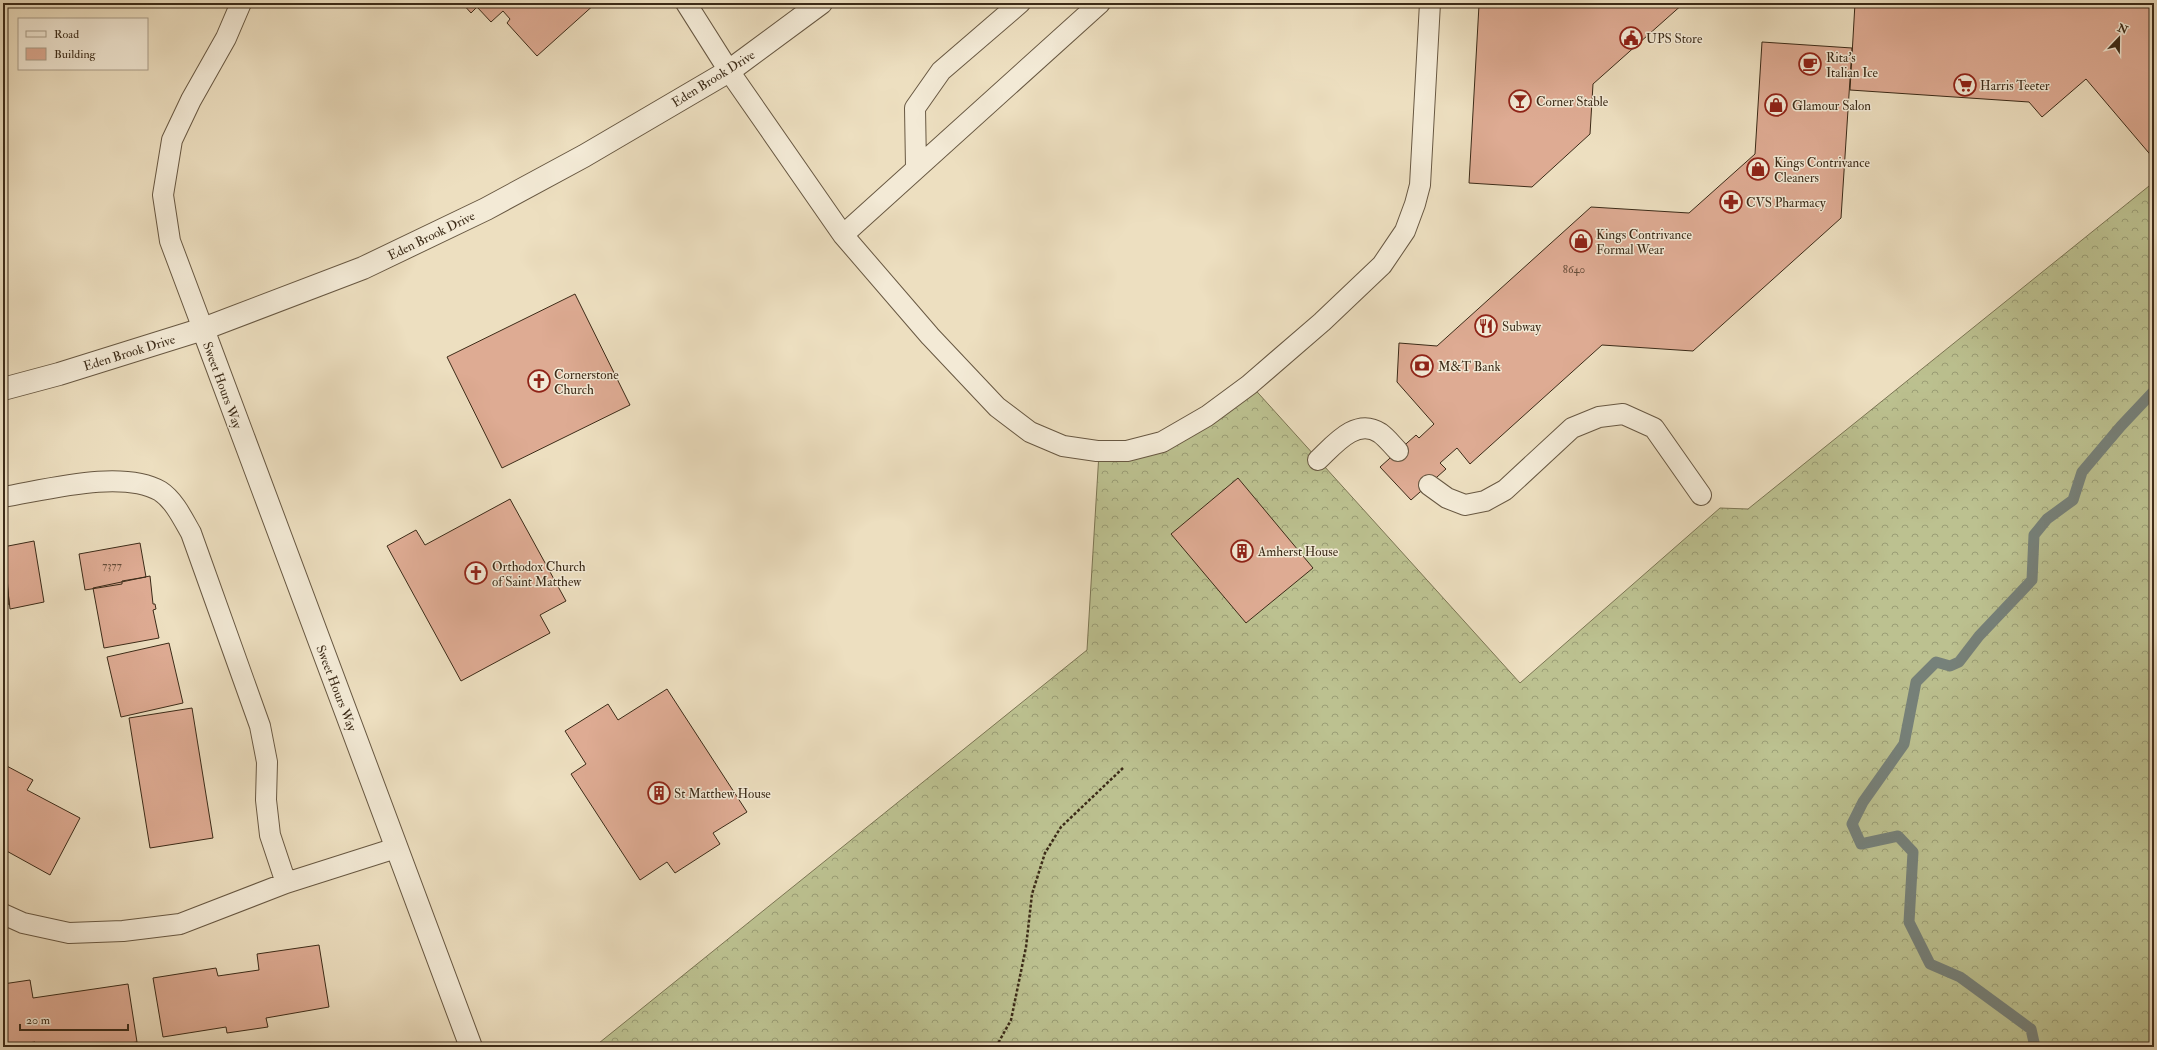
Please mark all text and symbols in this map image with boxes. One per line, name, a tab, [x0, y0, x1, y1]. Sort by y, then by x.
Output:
legend	[18, 18, 148, 70]
north arrow	[2099, 18, 2139, 58]
text: N	[2115, 21, 2131, 37]
public building icon: UPS Store	[1618, 25, 1644, 51]
text: Road	[54, 27, 79, 42]
place label: UPS Store	[1646, 31, 1703, 47]
text: Building	[54, 47, 97, 62]
street label: Eden Brook Drive	[669, 47, 759, 111]
place label: Rita's Italian Ice	[1826, 50, 1879, 81]
cafe icon: Rita's Italian Ice	[1797, 51, 1823, 77]
supermarket icon: Harris Teeter	[1952, 72, 1978, 98]
place label: Harris Teeter	[1980, 78, 2050, 94]
bar icon: Corner Stable	[1507, 88, 1533, 114]
shop icon: Glamour Salon	[1763, 92, 1789, 118]
place label: Corner Stable	[1536, 94, 1609, 110]
place label: Glamour Salon	[1792, 98, 1871, 114]
place label: Kings Contrivance Cleaners	[1774, 155, 1871, 186]
shop icon: Kings Contrivance Cleaners	[1745, 156, 1771, 182]
pharmacy icon: CVS Pharmacy	[1718, 189, 1744, 215]
place label: CVS Pharmacy	[1746, 195, 1826, 212]
street label: Eden Brook Drive	[385, 208, 478, 264]
place label: Kings Contrivance Formal Wear	[1596, 227, 1693, 258]
shop icon: Kings Contrivance Formal Wear	[1568, 228, 1594, 254]
house number: 8640	[1563, 263, 1585, 276]
restaurant icon: Subway	[1473, 313, 1499, 339]
place label: Subway	[1502, 319, 1541, 336]
street label: Eden Brook Drive	[81, 331, 178, 375]
street label: Sweet Hours Way	[198, 340, 245, 432]
bank icon: M&T Bank	[1409, 353, 1435, 379]
place label: M&T Bank	[1438, 359, 1501, 375]
place label: Cornerstone Church	[554, 367, 619, 398]
church icon: Cornerstone Church	[526, 368, 552, 394]
building icon: Amherst House	[1229, 538, 1255, 564]
place label: Amherst House	[1257, 544, 1339, 560]
house number: 7377	[102, 559, 122, 572]
place label: Orthodox Church of Saint Matthew	[492, 559, 586, 590]
church icon: Orthodox Church of Saint Matthew	[463, 560, 489, 586]
street label: Sweet Hours Way	[311, 643, 360, 735]
building icon: St Matthew House	[646, 780, 672, 806]
place label: St Matthew House	[674, 786, 771, 802]
scale bar	[20, 1006, 128, 1032]
text: 20 m	[26, 1013, 51, 1028]

